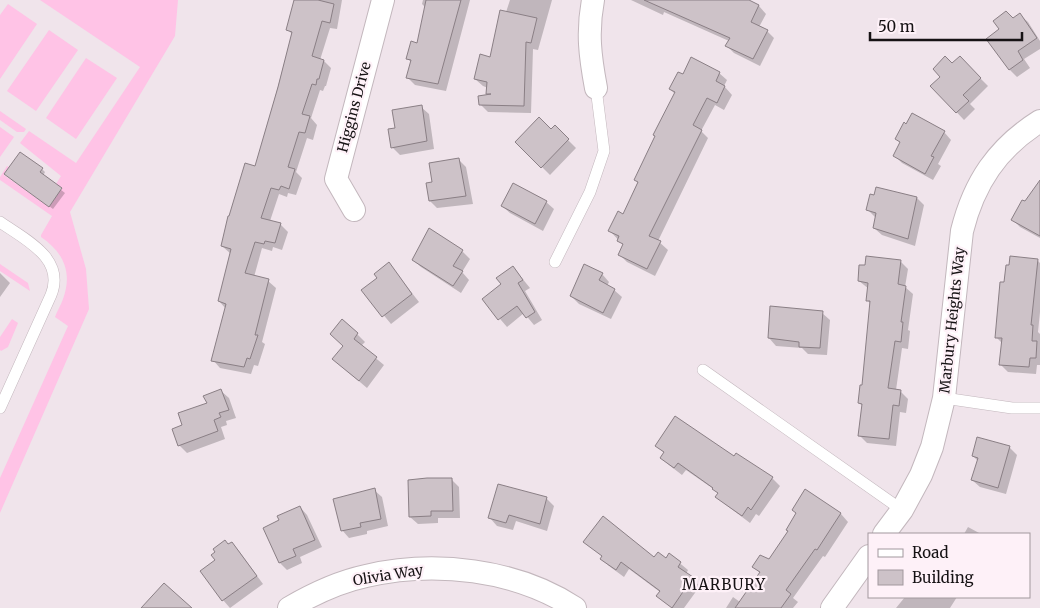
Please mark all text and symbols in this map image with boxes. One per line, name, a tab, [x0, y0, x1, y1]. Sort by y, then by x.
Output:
scale bar	[870, 10, 1022, 42]
text: 50 m	[878, 17, 915, 36]
street label: Higgins Drive	[333, 60, 375, 154]
street label: Marbury Heights Way	[935, 245, 969, 394]
legend	[868, 533, 1030, 598]
text: Road	[912, 543, 948, 562]
street label: Olivia Way	[352, 560, 425, 589]
text: Building	[912, 568, 974, 587]
district label: MARBURY	[682, 575, 766, 594]

